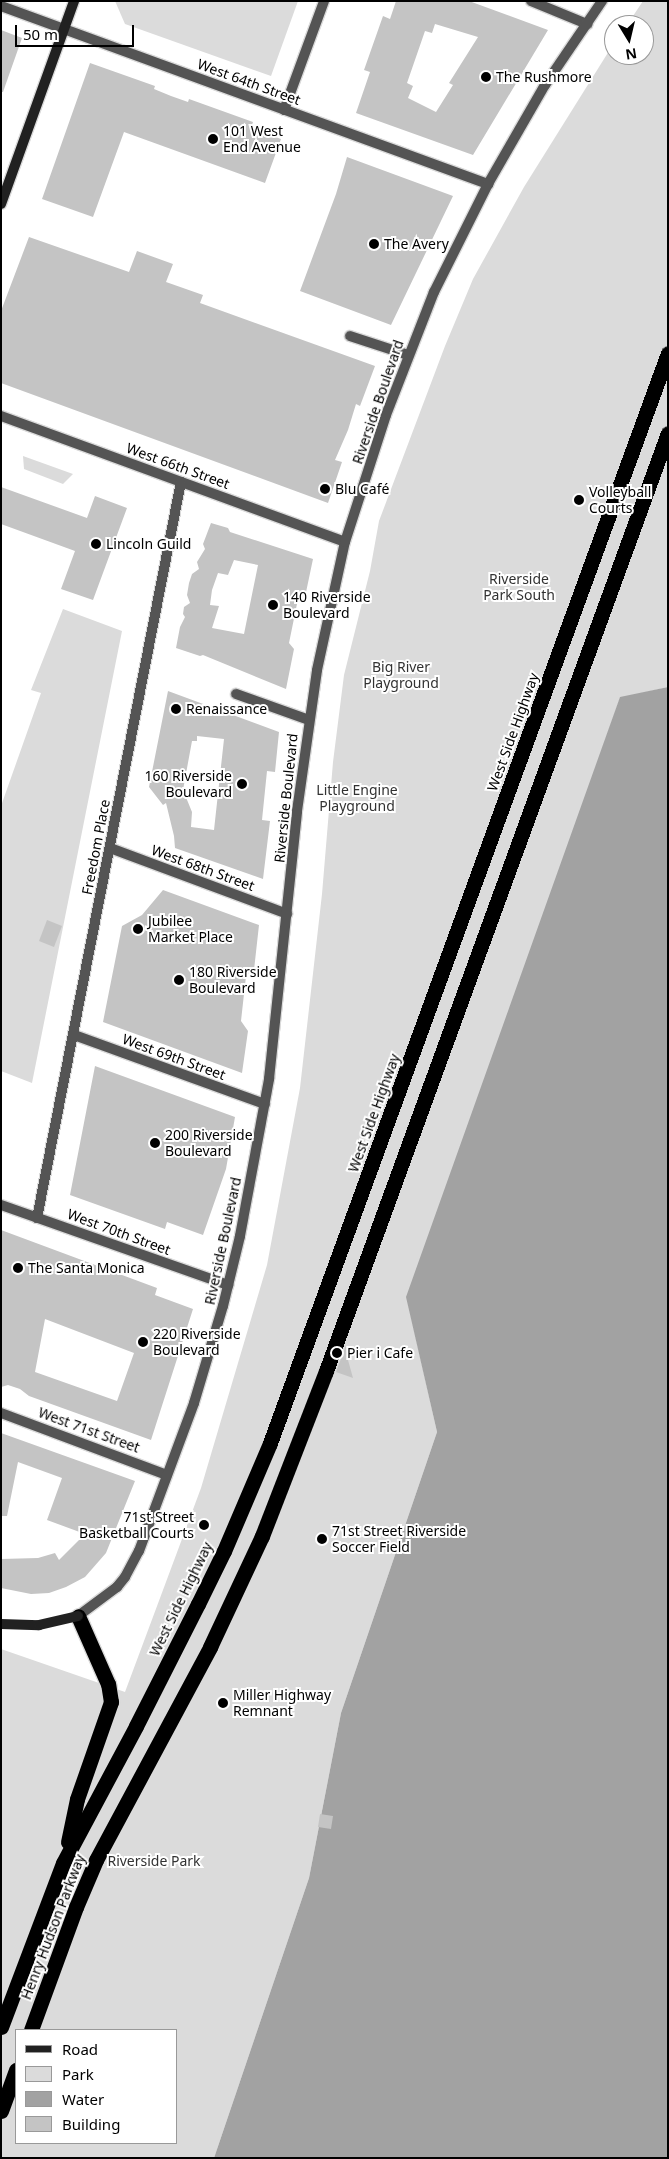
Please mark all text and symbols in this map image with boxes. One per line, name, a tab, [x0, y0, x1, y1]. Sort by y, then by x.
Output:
scale bar	[18, 15, 136, 47]
north arrow	[604, 15, 654, 65]
text: 50 m	[23, 24, 58, 44]
text: N	[624, 44, 638, 65]
street label: West 64th Street	[195, 56, 303, 108]
place label: The Rushmore	[496, 69, 592, 85]
marker: The Rushmore	[480, 71, 492, 83]
place label: 101 West End Avenue	[223, 123, 301, 156]
marker: 101 West End Avenue	[207, 133, 219, 145]
place label: The Avery	[384, 236, 449, 252]
marker: The Avery	[368, 238, 380, 250]
street label: Riverside Boulevard	[349, 338, 407, 466]
street label: West 66th Street	[124, 440, 232, 492]
place label: Blu Café	[335, 481, 389, 497]
marker: Blu Café	[319, 483, 331, 495]
place label: Volleyball Courts	[589, 484, 651, 516]
marker: Volleyball Courts	[573, 494, 585, 506]
place label: Lincoln Guild	[106, 536, 191, 552]
marker: Lincoln Guild	[90, 538, 102, 550]
park label: Riverside Park South	[483, 571, 555, 604]
place label: 140 Riverside Boulevard	[283, 589, 371, 622]
marker: 140 Riverside Boulevard	[267, 599, 279, 611]
park label: Big River Playground	[363, 659, 439, 692]
street label: West Side Highway	[484, 671, 542, 793]
place label: Renaissance	[186, 701, 267, 717]
marker: Renaissance	[170, 703, 182, 715]
street label: Riverside Boulevard	[271, 732, 301, 864]
place label: 160 Riverside Boulevard	[144, 768, 232, 800]
marker: 160 Riverside Boulevard	[236, 778, 248, 790]
park label: Little Engine Playground	[316, 782, 398, 814]
street label: Freedom Place	[79, 798, 113, 896]
street label: West 68th Street	[149, 842, 257, 894]
place label: Jubilee Market Place	[148, 913, 233, 946]
marker: Jubilee Market Place	[132, 923, 144, 935]
place label: 180 Riverside Boulevard	[189, 964, 277, 996]
marker: 180 Riverside Boulevard	[173, 974, 185, 986]
street label: West 69th Street	[120, 1031, 228, 1083]
street label: West Side Highway	[345, 1052, 403, 1174]
place label: 200 Riverside Boulevard	[165, 1127, 253, 1160]
marker: 200 Riverside Boulevard	[149, 1137, 161, 1149]
street label: Riverside Boulevard	[201, 1176, 245, 1306]
street label: West 70th Street	[65, 1206, 173, 1258]
place label: The Santa Monica	[28, 1260, 145, 1276]
marker: The Santa Monica	[12, 1262, 24, 1274]
place label: 220 Riverside Boulevard	[153, 1326, 241, 1358]
marker: 220 Riverside Boulevard	[137, 1336, 149, 1348]
place label: Pier i Cafe	[347, 1345, 413, 1361]
marker: Pier i Cafe	[331, 1347, 343, 1359]
street label: West 71st Street	[36, 1404, 142, 1456]
place label: 71st Street Basketball Courts	[79, 1509, 194, 1541]
marker: 71st Street Basketball Courts	[198, 1519, 210, 1531]
place label: 71st Street Riverside Soccer Field	[332, 1523, 466, 1555]
marker: 71st Street Riverside Soccer Field	[316, 1533, 328, 1545]
street label: West Side Highway	[146, 1539, 216, 1659]
place label: Miller Highway Remnant	[233, 1687, 331, 1720]
marker: Miller Highway Remnant	[217, 1697, 229, 1709]
street label: Henry Hudson Parkway	[18, 1852, 88, 2002]
park label: Riverside Park	[107, 1853, 201, 1869]
legend	[15, 2029, 178, 2144]
text: Road	[62, 2039, 98, 2059]
text: Park	[62, 2064, 94, 2084]
text: Water	[62, 2089, 104, 2109]
text: Building	[62, 2114, 120, 2134]

